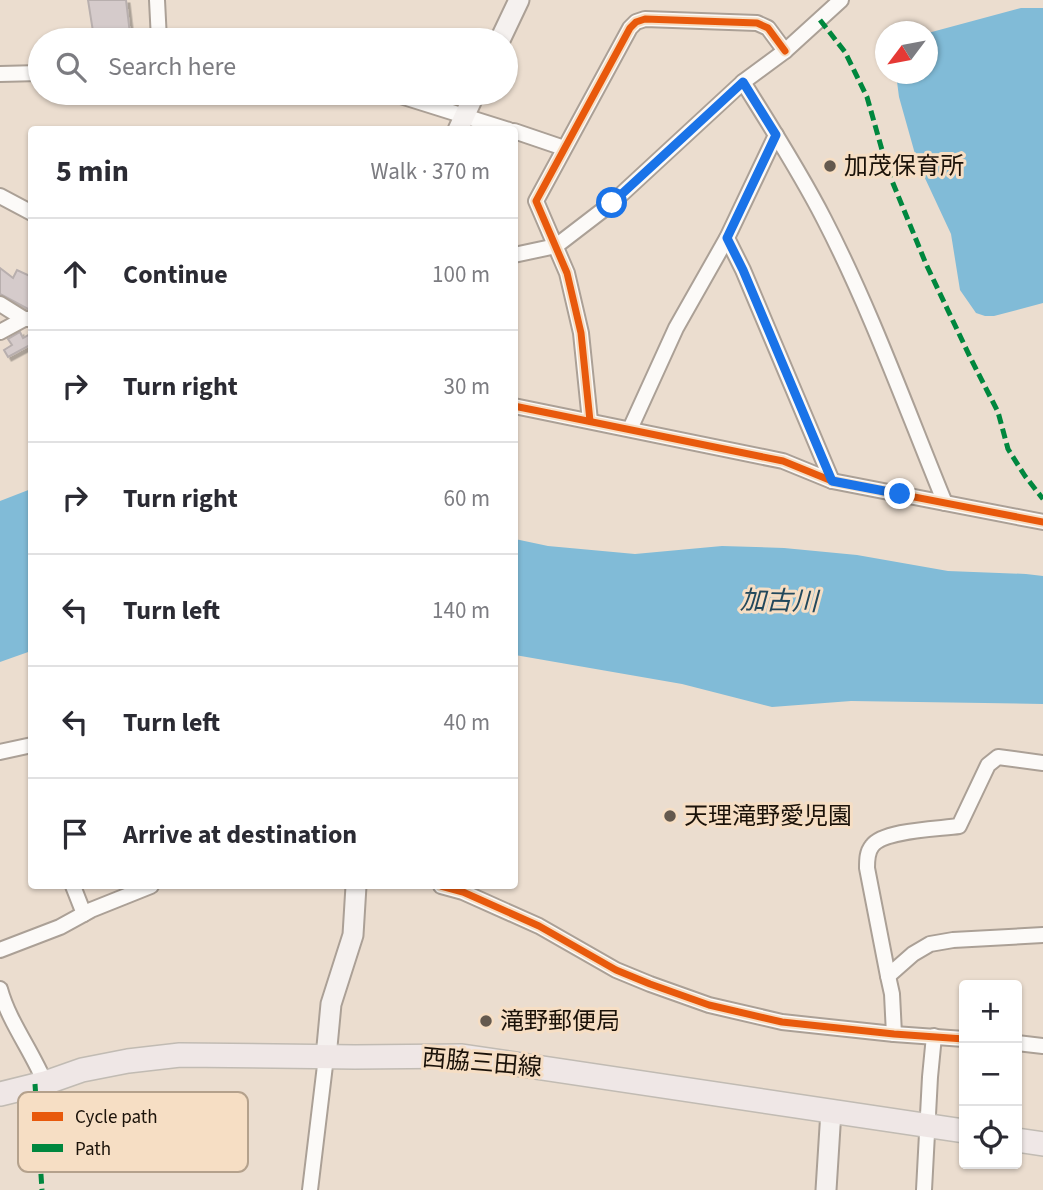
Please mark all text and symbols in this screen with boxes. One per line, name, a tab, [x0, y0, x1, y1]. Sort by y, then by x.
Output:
north arrow	[875, 21, 938, 84]
search box	[28, 28, 518, 105]
icon: search	[52, 48, 90, 86]
text: Search here	[108, 48, 236, 85]
place label: 加茂保育所	[844, 149, 964, 184]
text: 5 min	[56, 150, 129, 193]
text: Walk · 370 m	[371, 155, 490, 188]
marker: 加茂保育所	[822, 158, 838, 174]
route start	[596, 187, 627, 218]
icon: ahead	[56, 255, 94, 293]
text: Continue	[123, 256, 228, 293]
text: 100 m	[432, 258, 490, 291]
icon: right	[56, 367, 94, 405]
text: Turn right	[123, 368, 238, 405]
text: 30 m	[443, 370, 490, 403]
route end	[884, 478, 915, 509]
icon: right	[56, 479, 94, 517]
text: Turn right	[123, 480, 238, 517]
text: 60 m	[443, 482, 490, 515]
water label: 加古川	[740, 582, 821, 620]
icon: left	[56, 591, 94, 629]
text: Turn left	[123, 592, 220, 629]
text: 140 m	[432, 594, 490, 627]
icon: left	[56, 703, 94, 741]
text: Turn left	[123, 704, 220, 741]
text: 40 m	[443, 706, 490, 739]
place label: 天理滝野愛児園	[684, 799, 852, 834]
marker: 天理滝野愛児園	[662, 808, 678, 824]
icon: arrive	[56, 815, 94, 853]
text: Arrive at destination	[123, 816, 357, 853]
map controls	[959, 980, 1022, 1169]
button: +	[959, 980, 1022, 1043]
place label: 滝野郵便局	[500, 1004, 620, 1039]
marker: 滝野郵便局	[478, 1013, 494, 1029]
street label: 西脇三田線	[421, 1040, 543, 1086]
button: −	[959, 1043, 1022, 1106]
legend	[18, 1092, 248, 1172]
text: Cycle path	[75, 1104, 157, 1131]
button: locate	[959, 1106, 1022, 1169]
text: Path	[75, 1136, 111, 1163]

